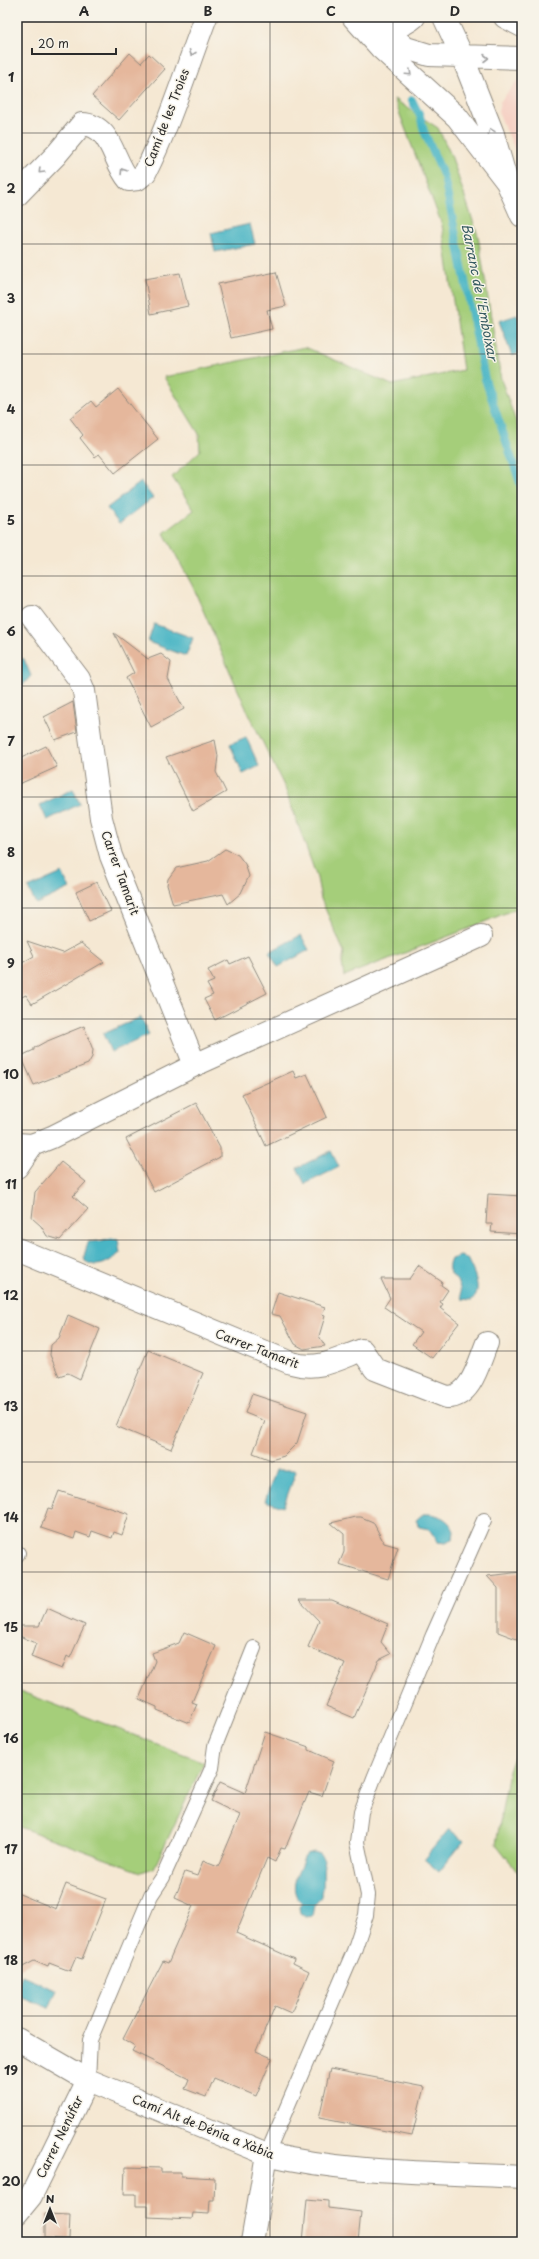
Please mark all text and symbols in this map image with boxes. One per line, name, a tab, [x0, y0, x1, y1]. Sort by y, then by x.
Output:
text: A	[79, 1, 89, 20]
text: B	[204, 1, 213, 20]
text: C	[326, 1, 336, 20]
text: D	[450, 1, 460, 20]
scale bar	[32, 30, 116, 56]
text: 20 m	[38, 34, 69, 52]
one-way arrow	[188, 50, 196, 57]
one-way arrow	[483, 54, 489, 62]
street label: Camí de les Troies	[139, 65, 193, 169]
text: 1	[8, 67, 14, 86]
one-way arrow	[404, 68, 412, 76]
one-way arrow	[488, 127, 496, 134]
one-way arrow	[38, 166, 46, 174]
one-way arrow	[120, 168, 128, 175]
text: 2	[6, 178, 16, 197]
water label: Barranc de l'Emboixar	[458, 222, 503, 364]
text: 3	[7, 288, 16, 307]
text: 4	[7, 399, 16, 418]
text: 5	[7, 510, 15, 529]
text: 6	[6, 621, 16, 640]
text: 7	[7, 731, 15, 750]
street label: Carrer Tamarit	[97, 828, 145, 917]
text: 8	[7, 842, 15, 861]
text: 9	[7, 953, 15, 972]
text: 10	[3, 1064, 19, 1083]
text: 11	[5, 1174, 17, 1193]
text: 12	[3, 1285, 19, 1304]
street label: Carrer Tamarit	[213, 1324, 302, 1372]
text: 13	[4, 1396, 19, 1415]
text: 14	[3, 1507, 19, 1526]
text: 15	[4, 1617, 18, 1636]
text: 16	[3, 1728, 19, 1747]
text: 17	[4, 1839, 18, 1858]
text: 18	[4, 1950, 18, 1969]
text: 19	[4, 2060, 18, 2079]
street label: Camí Alt de Dénia a Xàbia	[129, 2089, 278, 2163]
street label: Carrer Nenúfar	[31, 2092, 87, 2181]
text: 20	[2, 2171, 21, 2190]
north arrow	[30, 2189, 70, 2229]
text: N	[46, 2190, 55, 2207]

